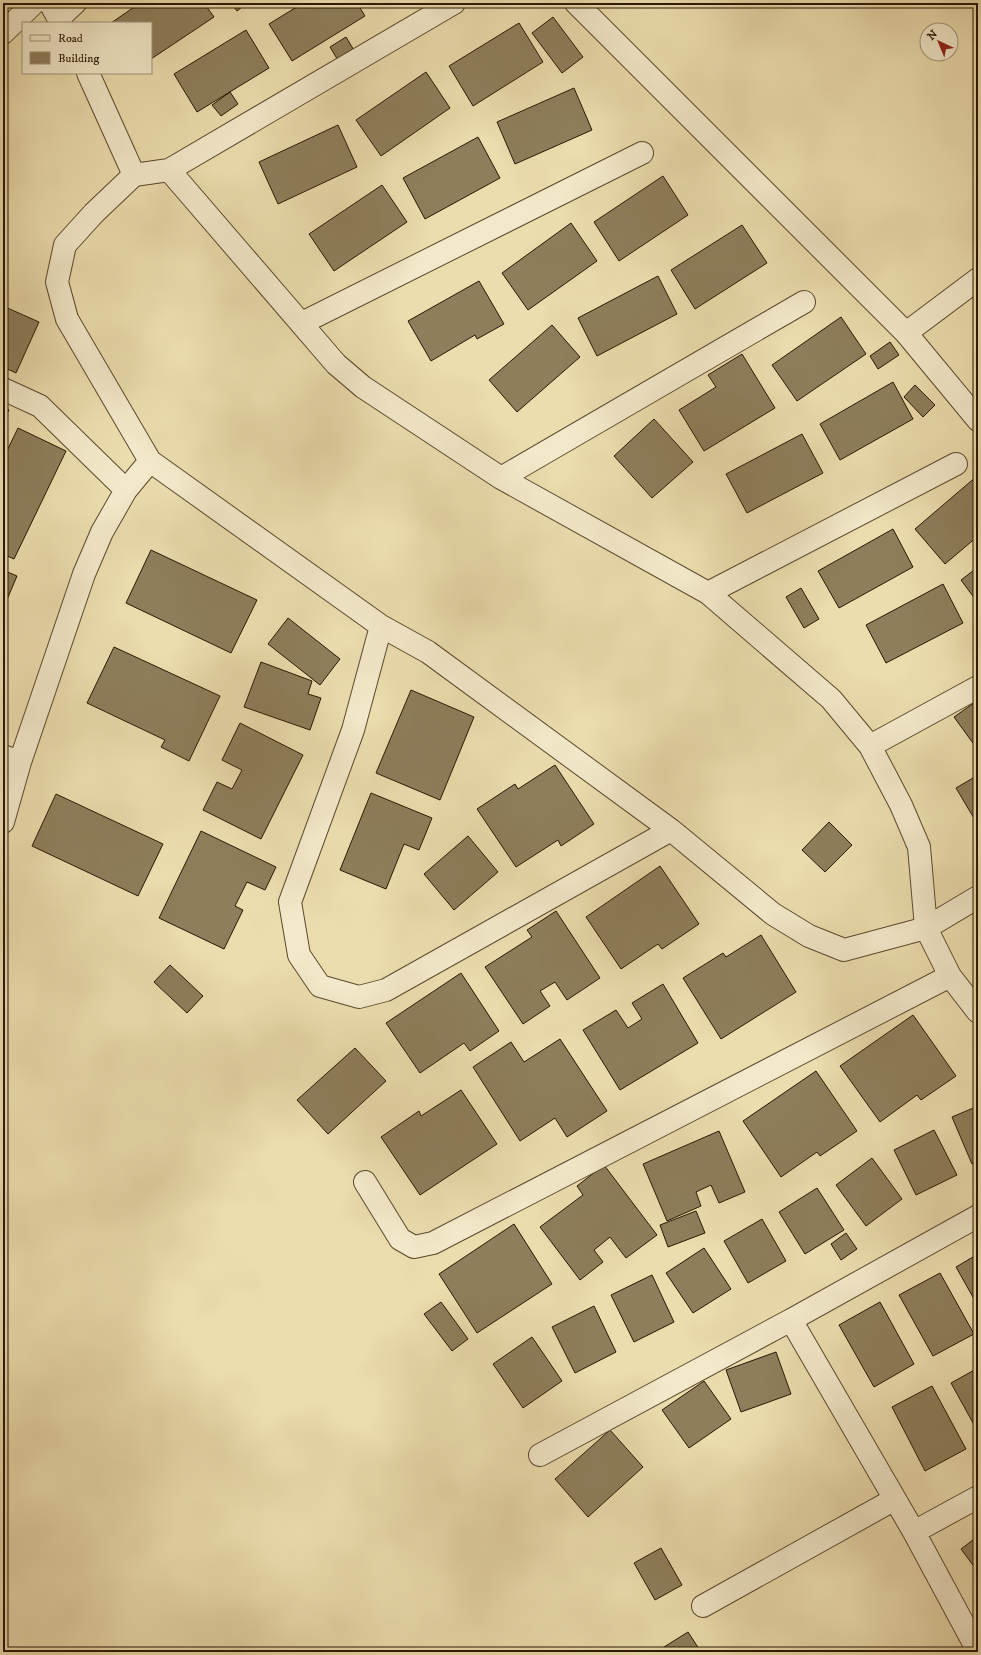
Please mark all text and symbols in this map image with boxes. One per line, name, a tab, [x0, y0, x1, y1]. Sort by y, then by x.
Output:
legend	[22, 22, 152, 74]
north arrow	[919, 22, 959, 62]
text: N	[925, 27, 941, 44]
text: Road	[58, 31, 83, 46]
text: Building	[58, 51, 99, 66]

